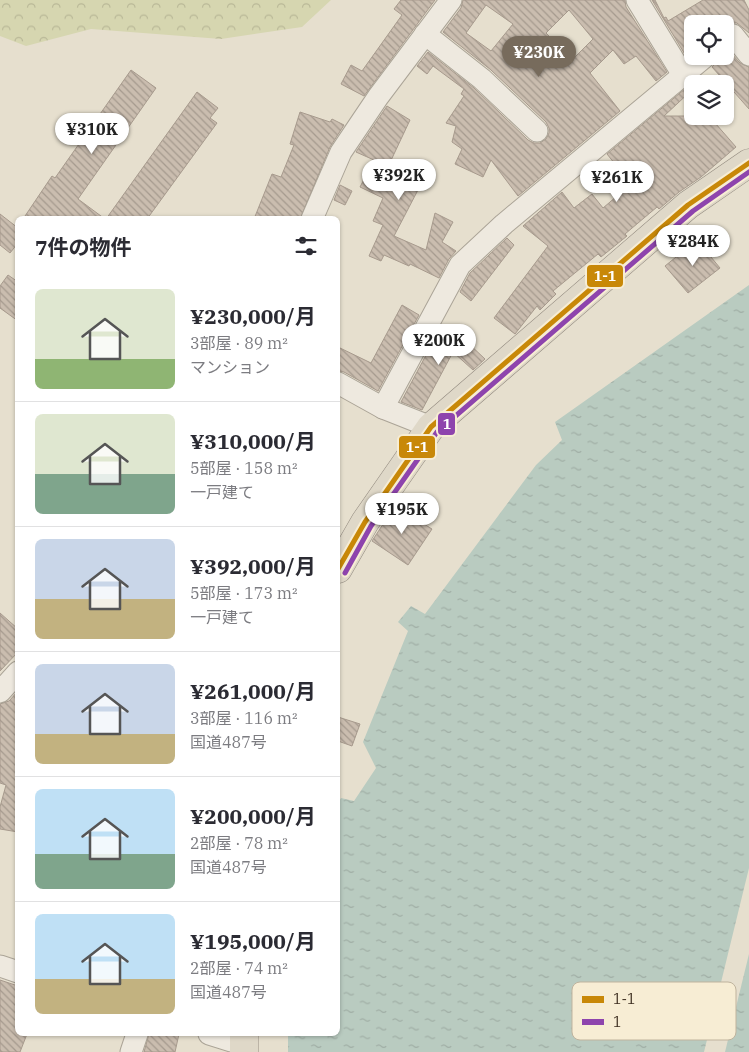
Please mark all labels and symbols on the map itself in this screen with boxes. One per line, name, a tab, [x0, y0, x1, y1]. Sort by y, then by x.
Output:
pin: ¥230K	[504, 36, 574, 78]
pin: ¥310K	[57, 112, 127, 155]
pin: ¥392K	[364, 158, 434, 201]
pin: ¥261K	[582, 160, 652, 203]
pin: ¥284K	[658, 224, 728, 267]
line badge: 1-1	[586, 264, 624, 288]
text: 1-1	[594, 267, 616, 285]
pin: ¥200K	[404, 324, 474, 366]
line badge: 1	[437, 412, 456, 436]
text: 1	[443, 415, 451, 433]
line badge: 1-1	[398, 435, 436, 459]
text: 1-1	[406, 438, 428, 456]
pin: ¥195K	[367, 492, 437, 535]
legend	[572, 982, 736, 1040]
text: 1-1	[613, 990, 635, 1008]
text: 1	[613, 1013, 621, 1031]

